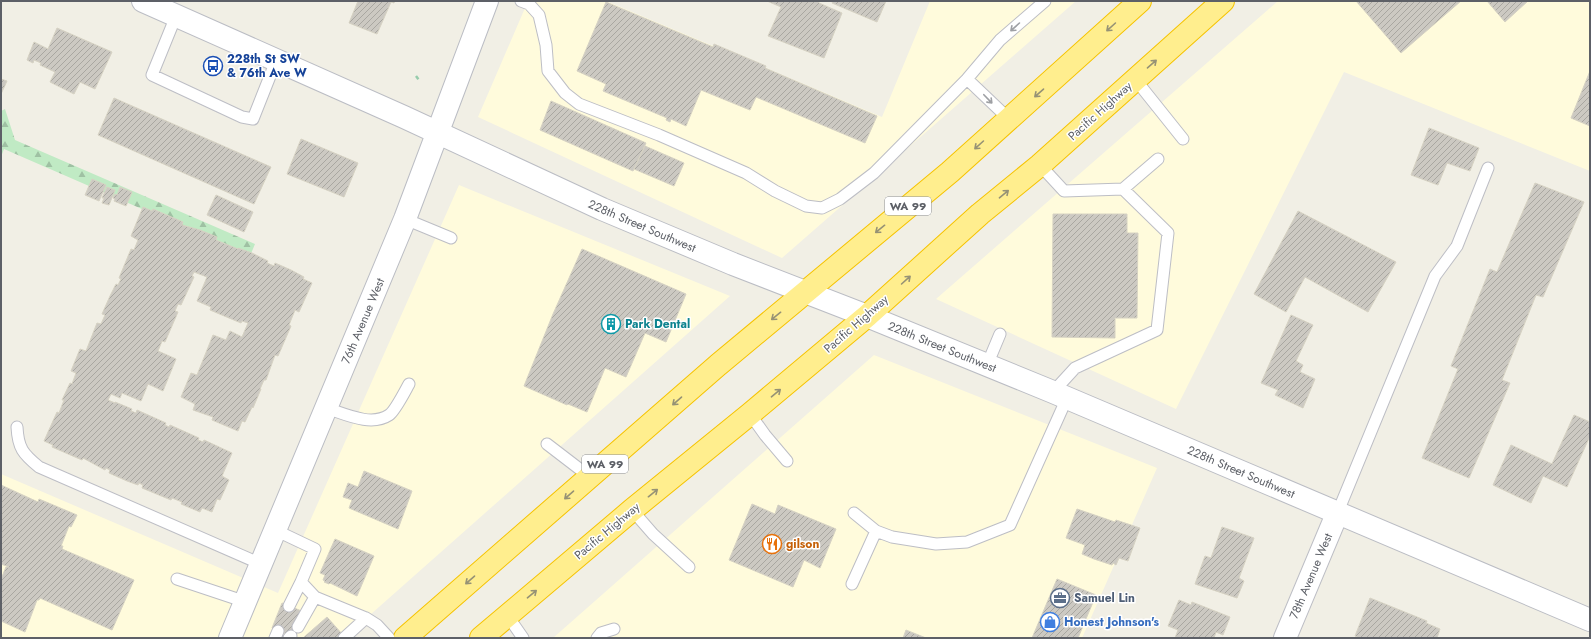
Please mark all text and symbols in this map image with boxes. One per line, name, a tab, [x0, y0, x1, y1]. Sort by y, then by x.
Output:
one-way arrow	[1011, 22, 1021, 31]
one-way arrow	[1106, 23, 1117, 32]
place label: 228th St SW & 76th Ave W	[227, 50, 307, 82]
bus stop icon: 228th St SW & 76th Ave W	[202, 55, 224, 77]
one-way arrow	[1147, 59, 1157, 68]
street label: Pacific Highway	[1064, 77, 1137, 145]
one-way arrow	[1033, 89, 1044, 98]
one-way arrow	[983, 94, 993, 104]
one-way arrow	[974, 141, 985, 150]
one-way arrow	[999, 190, 1010, 199]
street label: 228th Street Southwest	[585, 195, 699, 257]
road number: WA 99	[885, 197, 931, 215]
one-way arrow	[874, 224, 885, 233]
street label: 76th Avenue West	[337, 275, 389, 367]
one-way arrow	[901, 276, 911, 285]
street label: Pacific Highway	[820, 290, 893, 357]
one-way arrow	[771, 312, 782, 321]
building icon: Park Dental	[600, 313, 622, 335]
place label: Park Dental	[625, 315, 690, 333]
street label: 228th Street Southwest	[885, 317, 999, 377]
one-way arrow	[770, 389, 781, 398]
one-way arrow	[672, 396, 683, 405]
street label: 228th Street Southwest	[1184, 441, 1298, 503]
road number: WA 99	[582, 455, 628, 473]
one-way arrow	[648, 489, 659, 497]
one-way arrow	[563, 491, 574, 500]
street label: Pacific Highway	[570, 498, 644, 564]
street label: 78th Avenue West	[1285, 530, 1337, 622]
restaurant icon: gilson	[761, 533, 783, 555]
place label: gilson	[786, 535, 819, 553]
one-way arrow	[465, 575, 475, 585]
office icon: Samuel Lin	[1049, 587, 1071, 609]
place label: Samuel Lin	[1074, 589, 1135, 607]
one-way arrow	[527, 590, 537, 599]
shop icon: Honest Johnson's	[1039, 611, 1061, 633]
place label: Honest Johnson's	[1064, 613, 1160, 631]

